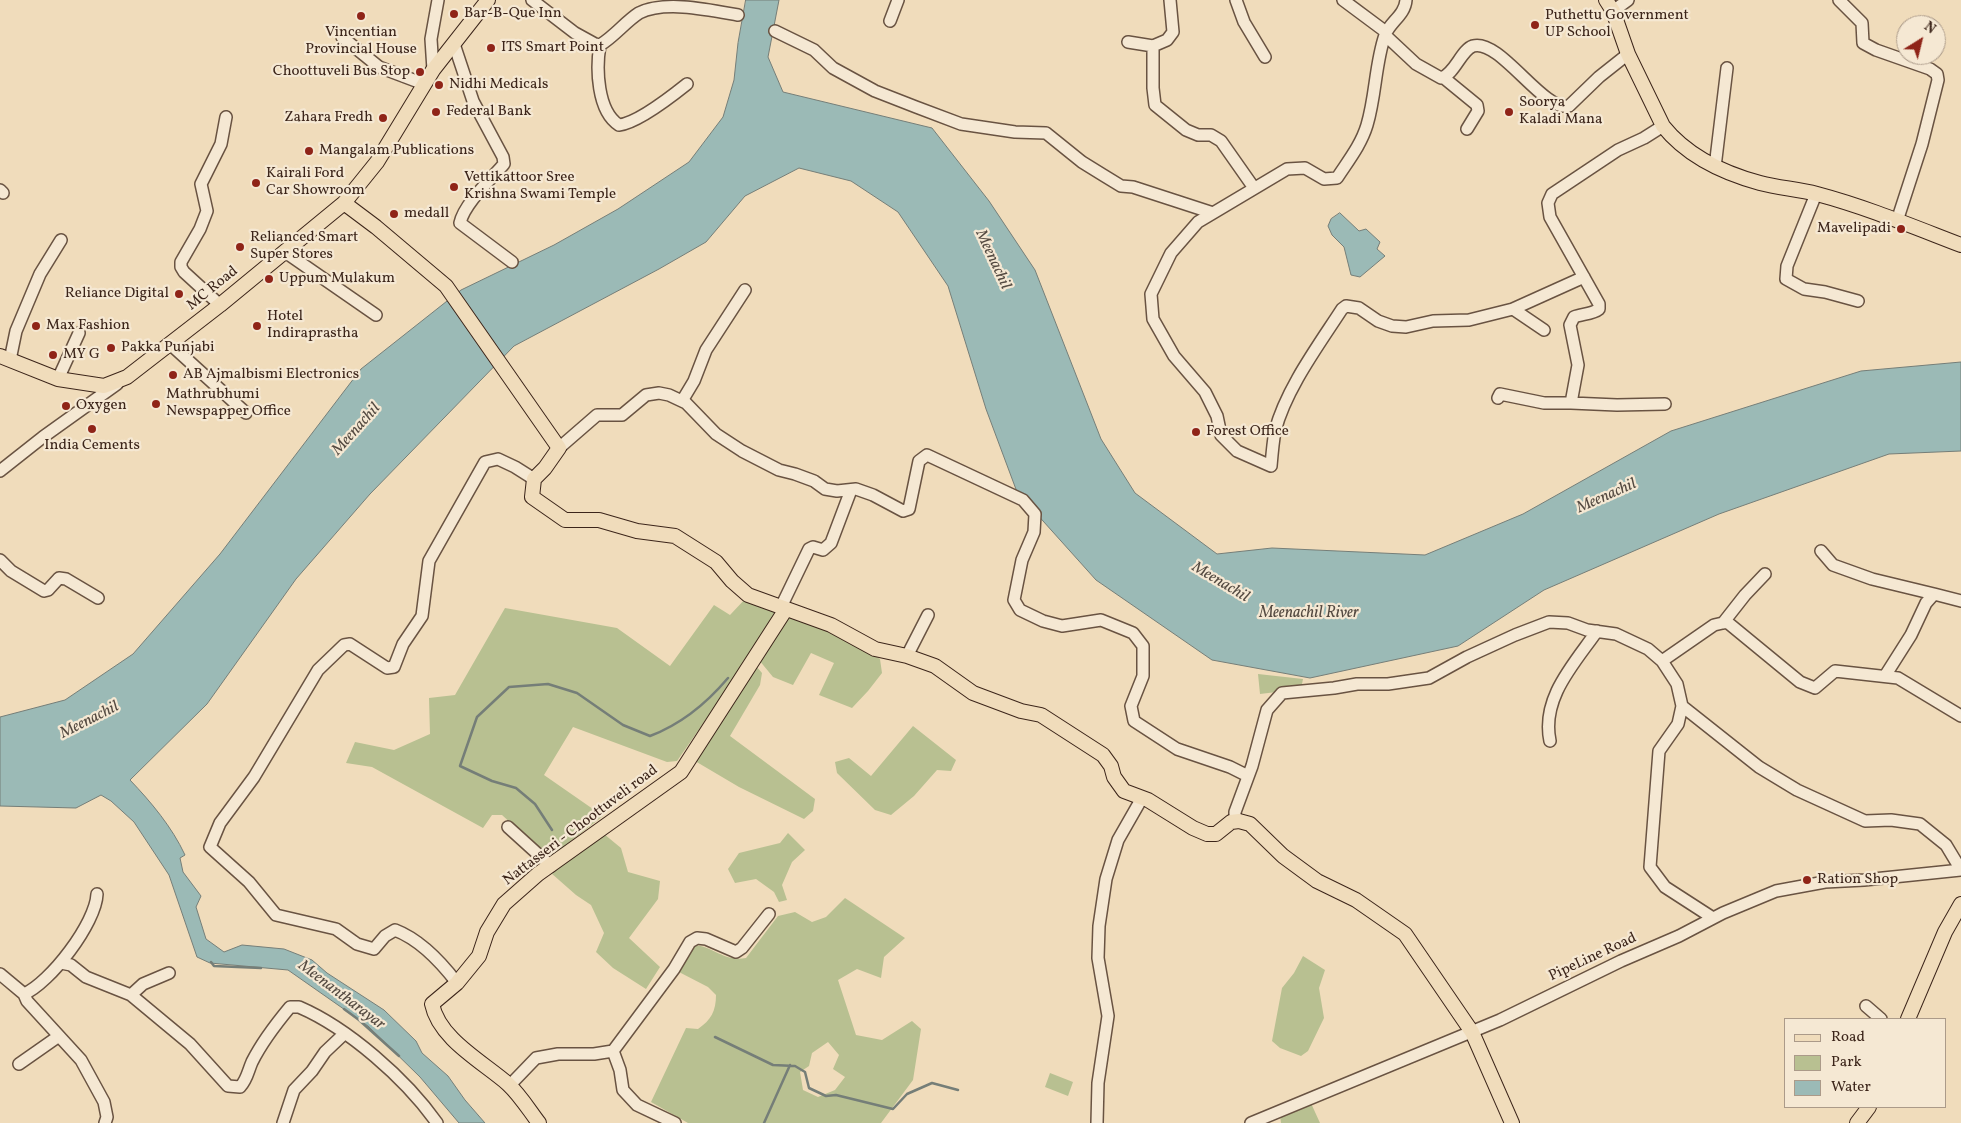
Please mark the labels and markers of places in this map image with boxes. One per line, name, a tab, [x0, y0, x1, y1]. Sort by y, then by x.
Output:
place label: Bar-B-Que Inn	[464, 5, 562, 23]
place label: Puthettu Government UP School	[1545, 7, 1689, 42]
marker: Bar-B-Que Inn	[448, 8, 460, 20]
marker: Vincentian Provincial House	[355, 10, 367, 22]
marker: Puthettu Government UP School	[1529, 19, 1541, 31]
place label: Vincentian Provincial House	[305, 24, 417, 59]
place label: ITS Smart Point	[501, 39, 604, 57]
marker: ITS Smart Point	[485, 42, 497, 54]
place label: Choottuveli Bus Stop	[273, 63, 410, 81]
marker: Choottuveli Bus Stop	[414, 66, 426, 78]
place label: Nidhi Medicals	[449, 76, 548, 94]
marker: Nidhi Medicals	[433, 79, 445, 91]
place label: Soorya Kaladi Mana	[1519, 94, 1602, 129]
place label: Federal Bank	[446, 103, 532, 121]
marker: Federal Bank	[430, 106, 442, 118]
marker: Soorya Kaladi Mana	[1503, 106, 1515, 118]
place label: Zahara Fredh	[284, 109, 373, 127]
marker: Zahara Fredh	[377, 112, 389, 124]
place label: Mangalam Publications	[319, 142, 474, 160]
marker: Mangalam Publications	[303, 145, 315, 157]
place label: Kairali Ford Car Showroom	[266, 165, 365, 200]
place label: Vettikattoor Sree Krishna Swami Temple	[464, 169, 616, 204]
marker: Kairali Ford Car Showroom	[250, 177, 262, 189]
marker: Vettikattoor Sree Krishna Swami Temple	[448, 181, 460, 193]
place label: medall	[404, 205, 449, 223]
marker: medall	[388, 208, 400, 220]
place label: Mavelipadi	[1817, 220, 1891, 238]
marker: Mavelipadi	[1895, 223, 1907, 235]
place label: Relianced Smart Super Stores	[250, 229, 358, 264]
marker: Relianced Smart Super Stores	[234, 241, 246, 253]
place label: Uppum Mulakum	[279, 270, 395, 288]
marker: Uppum Mulakum	[263, 273, 275, 285]
place label: Reliance Digital	[65, 285, 169, 303]
marker: Reliance Digital	[173, 288, 185, 300]
place label: Hotel Indiraprastha	[267, 308, 358, 343]
place label: Max Fashion	[46, 317, 130, 335]
marker: Max Fashion	[30, 320, 42, 332]
marker: Hotel Indiraprastha	[251, 320, 263, 332]
place label: Pakka Punjabi	[121, 339, 215, 357]
marker: Pakka Punjabi	[105, 342, 117, 354]
place label: MY G	[63, 346, 100, 364]
marker: MY G	[47, 349, 59, 361]
place label: AB Ajmalbismi Electronics	[183, 366, 359, 384]
marker: AB Ajmalbismi Electronics	[167, 369, 179, 381]
place label: Mathrubhumi Newspapper Office	[166, 386, 291, 421]
place label: Oxygen	[76, 397, 127, 415]
marker: Mathrubhumi Newspapper Office	[150, 398, 162, 410]
marker: Oxygen	[60, 400, 72, 412]
marker: India Cements	[86, 423, 98, 435]
place label: Forest Office	[1206, 423, 1289, 441]
marker: Forest Office	[1190, 426, 1202, 438]
place label: India Cements	[44, 437, 140, 455]
place label: Ration Shop	[1817, 871, 1898, 889]
marker: Ration Shop	[1801, 874, 1813, 886]

